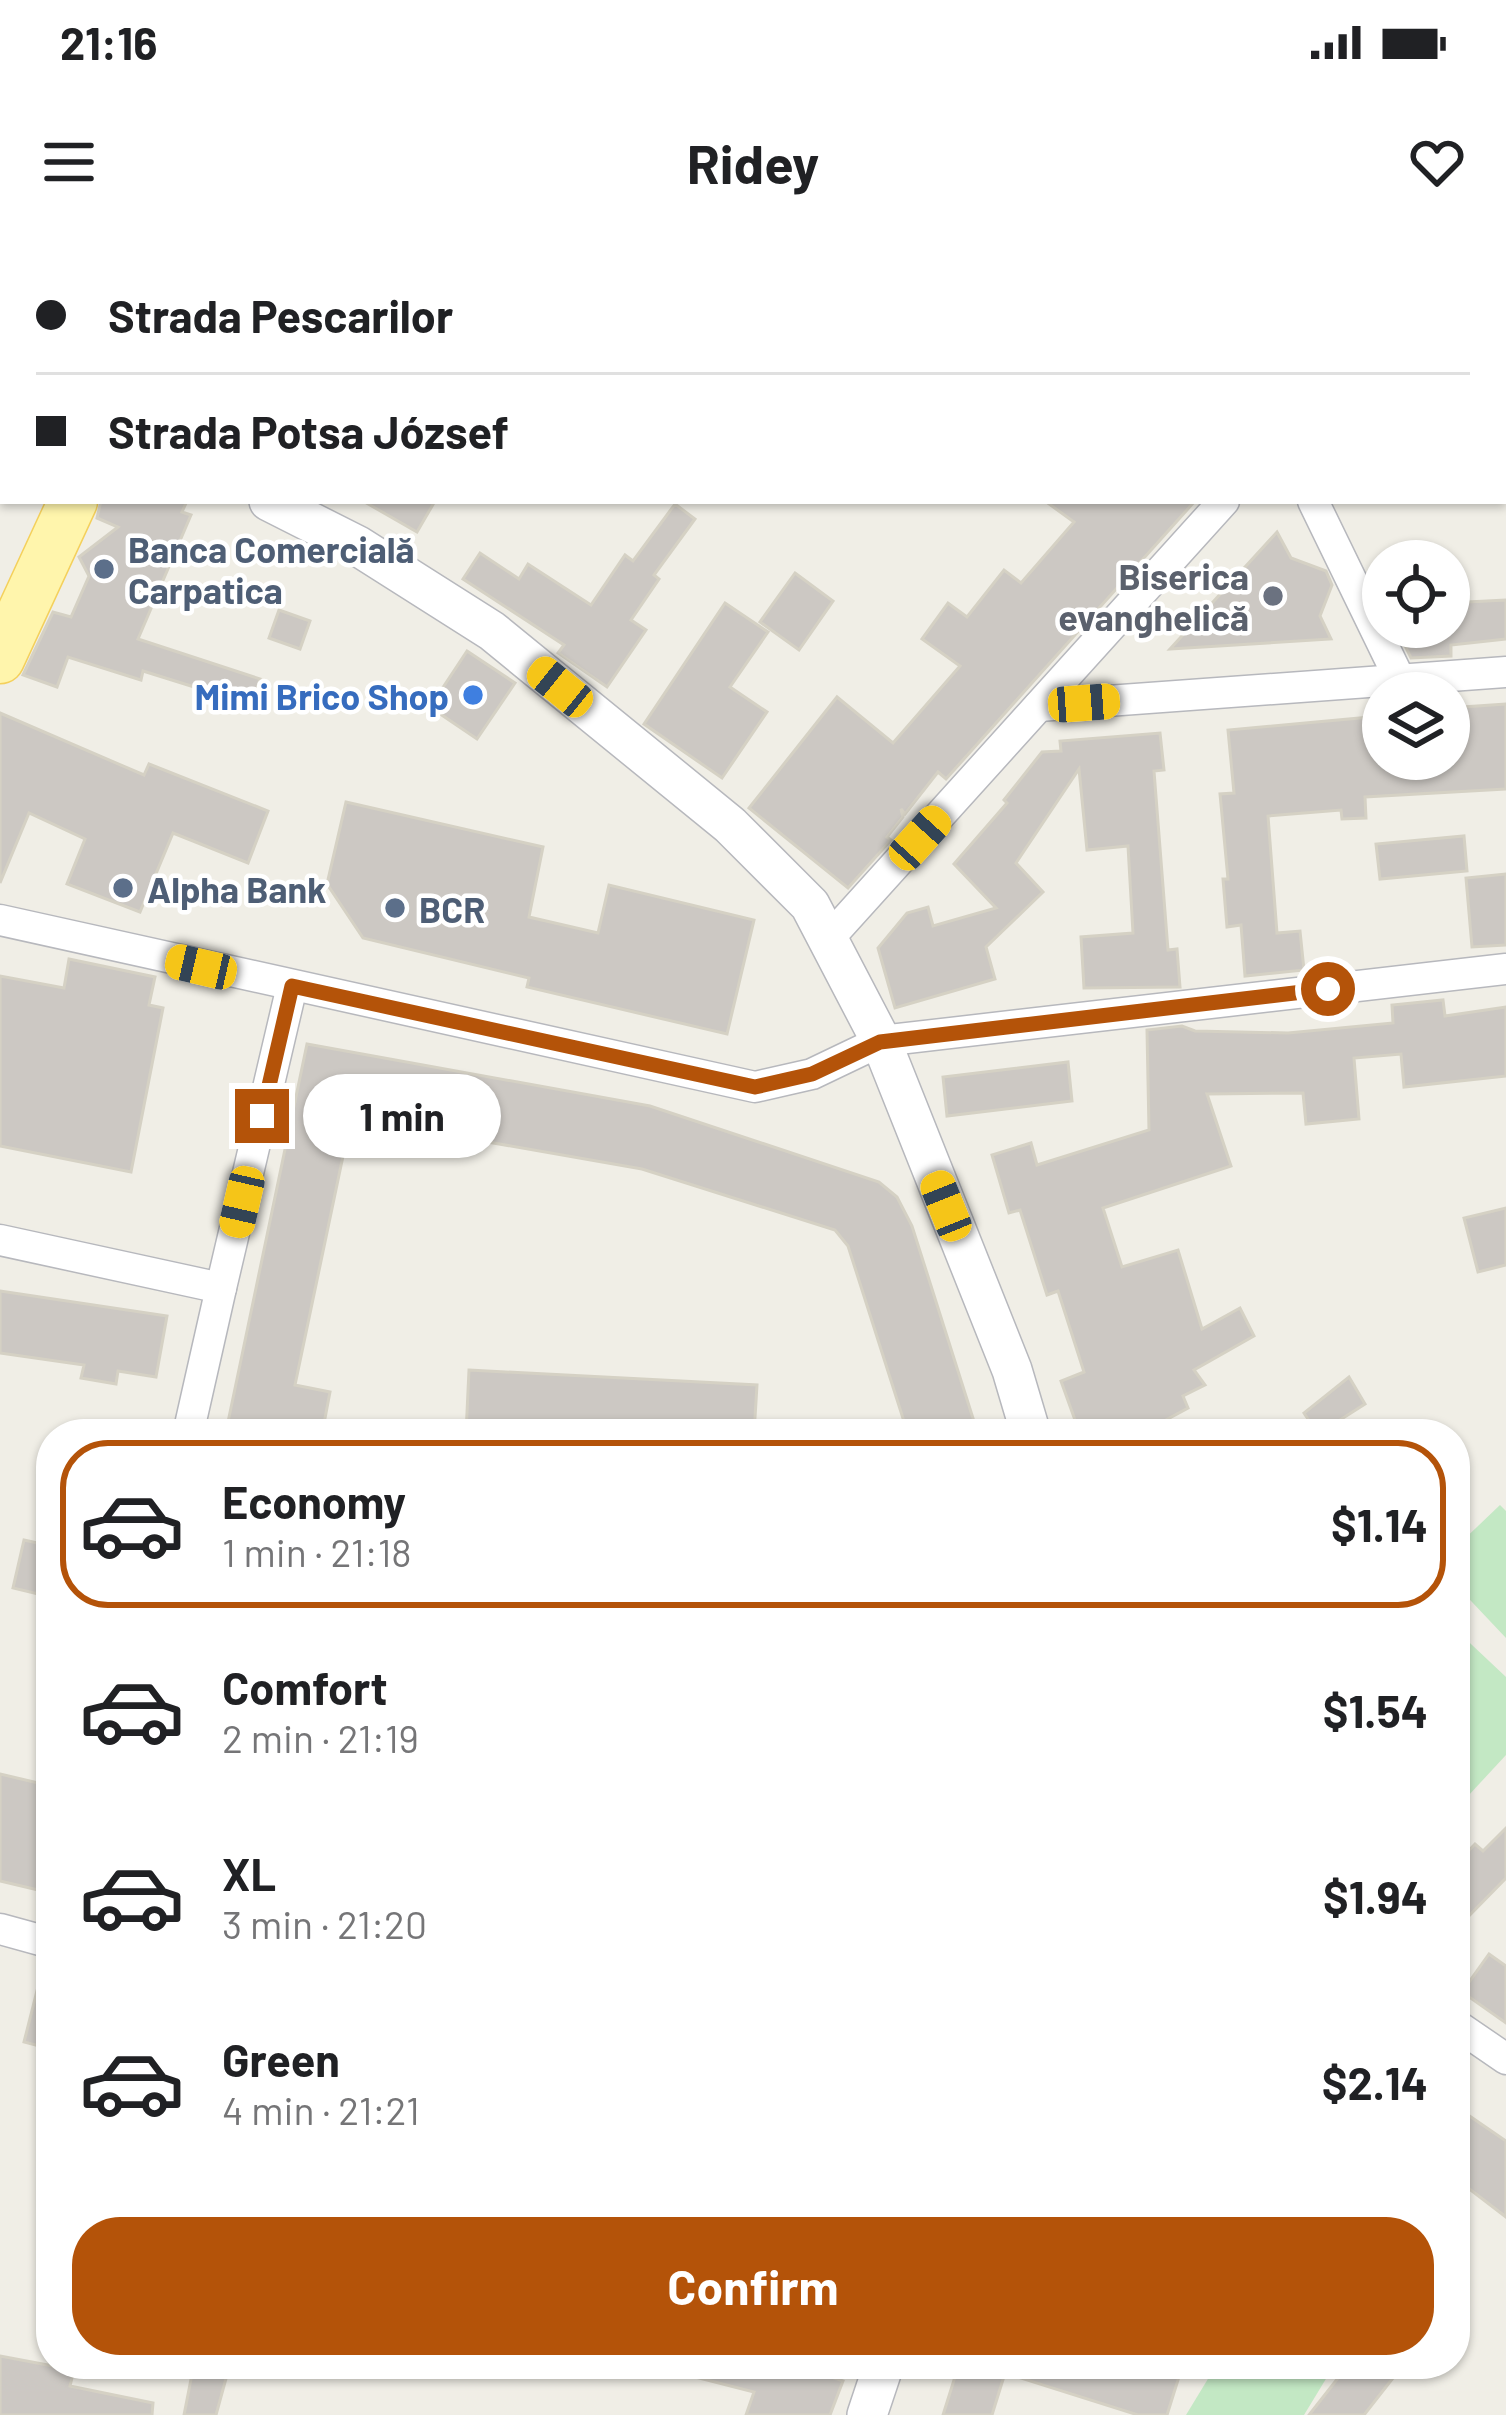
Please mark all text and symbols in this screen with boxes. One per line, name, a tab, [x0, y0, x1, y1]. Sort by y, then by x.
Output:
text: 21:16	[60, 15, 157, 69]
icon: menu	[36, 129, 102, 195]
icon: heart	[1404, 129, 1470, 195]
text: Ridey	[687, 130, 819, 195]
text: Strada Pescarilor	[108, 288, 453, 342]
text: Strada Potsa József	[108, 404, 509, 458]
place label: Banca Comercială Carpatica	[128, 527, 415, 611]
map controls	[1362, 540, 1470, 780]
button: locate	[1362, 540, 1470, 648]
place label: Biserica evanghelică	[1058, 554, 1249, 638]
marker: Banca Comercială Carpatica	[91, 556, 117, 582]
marker: Biserica evanghelică	[1260, 583, 1286, 609]
car	[521, 650, 599, 724]
button: layers	[1362, 672, 1470, 780]
place label: Mimi Brico Shop	[194, 674, 449, 717]
marker: Mimi Brico Shop	[460, 682, 486, 708]
car	[1047, 683, 1121, 723]
car	[883, 799, 957, 877]
place label: Alpha Bank	[147, 867, 326, 910]
marker: Alpha Bank	[110, 875, 136, 901]
place label: BCR	[419, 887, 485, 930]
marker: BCR	[382, 895, 408, 921]
car	[162, 941, 240, 993]
route start	[1301, 962, 1355, 1016]
callout: 1 min	[304, 1074, 502, 1158]
route end	[235, 1089, 289, 1143]
text: 1 min	[359, 1092, 445, 1139]
car	[216, 1163, 268, 1241]
car	[916, 1166, 976, 1246]
icon: car	[78, 1470, 186, 1578]
text: Economy	[222, 1474, 406, 1528]
text: $1.14	[1331, 1497, 1428, 1551]
text: 1 min · 21:18	[222, 1528, 412, 1575]
icon: car	[78, 1656, 186, 1764]
text: Comfort	[222, 1660, 388, 1714]
text: $1.54	[1323, 1683, 1428, 1737]
text: 2 min · 21:19	[222, 1714, 419, 1761]
icon: car	[78, 1842, 186, 1950]
text: XL	[222, 1846, 276, 1900]
text: $1.94	[1323, 1869, 1428, 1923]
text: 3 min · 21:20	[222, 1900, 427, 1947]
icon: car	[78, 2028, 186, 2136]
text: Green	[222, 2032, 340, 2086]
text: $2.14	[1322, 2055, 1428, 2109]
text: 4 min · 21:21	[222, 2086, 420, 2133]
button: Confirm	[72, 2217, 1434, 2355]

